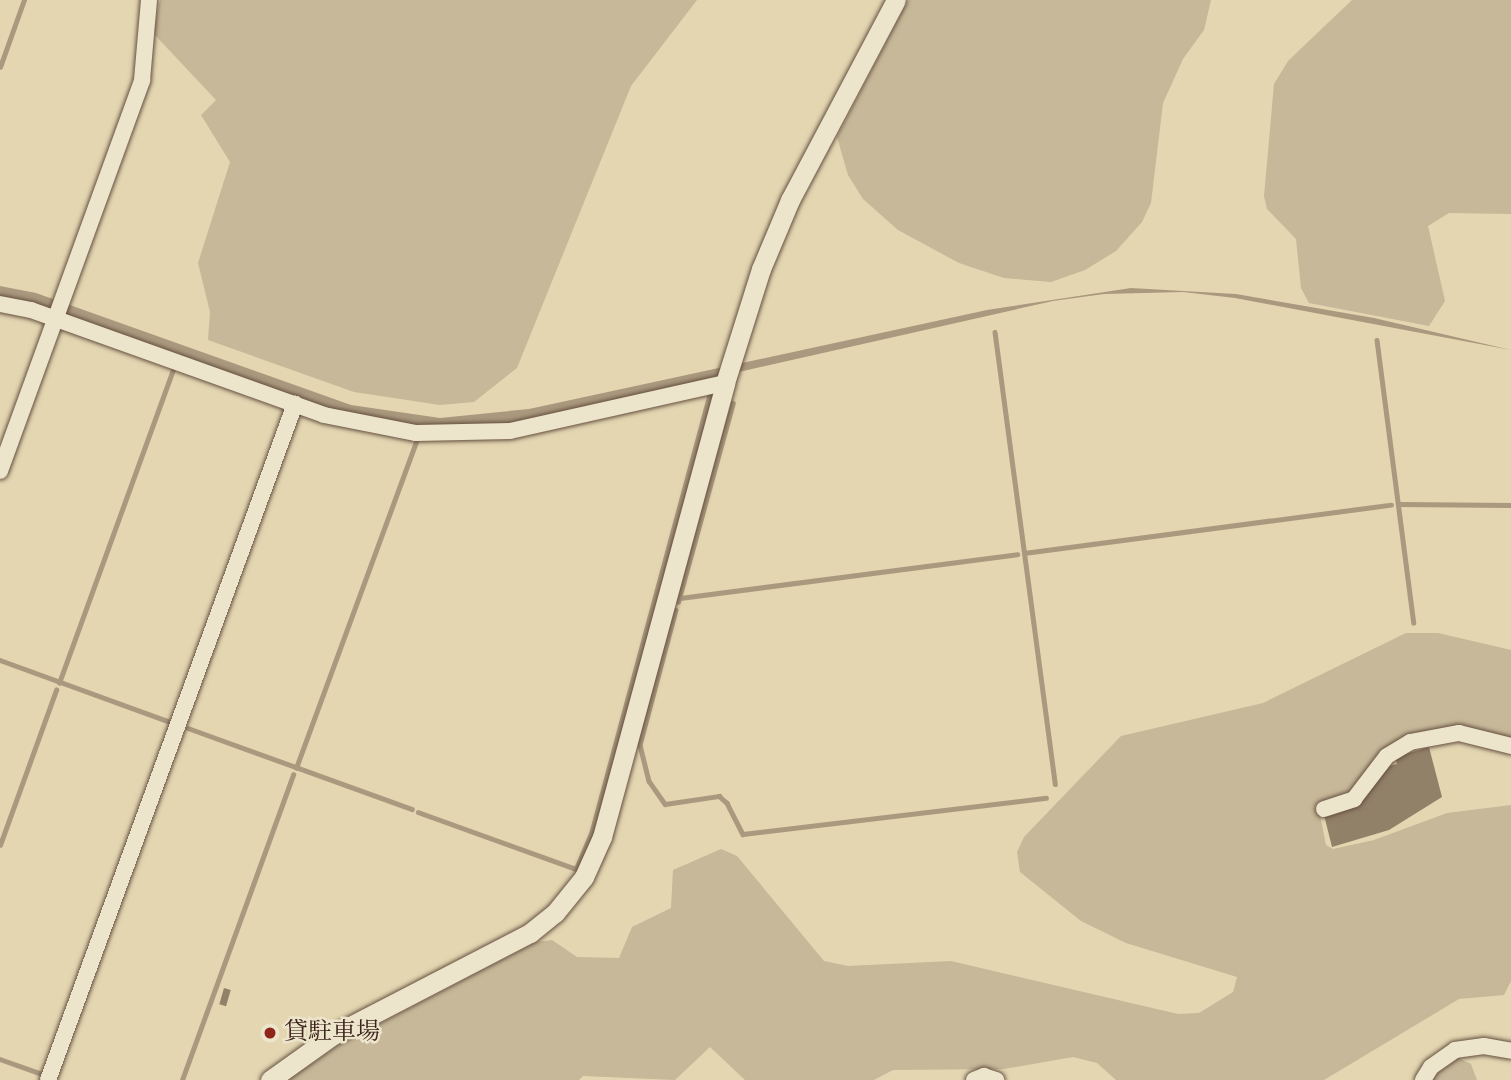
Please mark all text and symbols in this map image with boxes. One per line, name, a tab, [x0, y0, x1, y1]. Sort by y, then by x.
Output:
place label: 貸駐車場	[284, 1019, 380, 1047]
marker: 貸駐車場	[262, 1025, 278, 1041]

